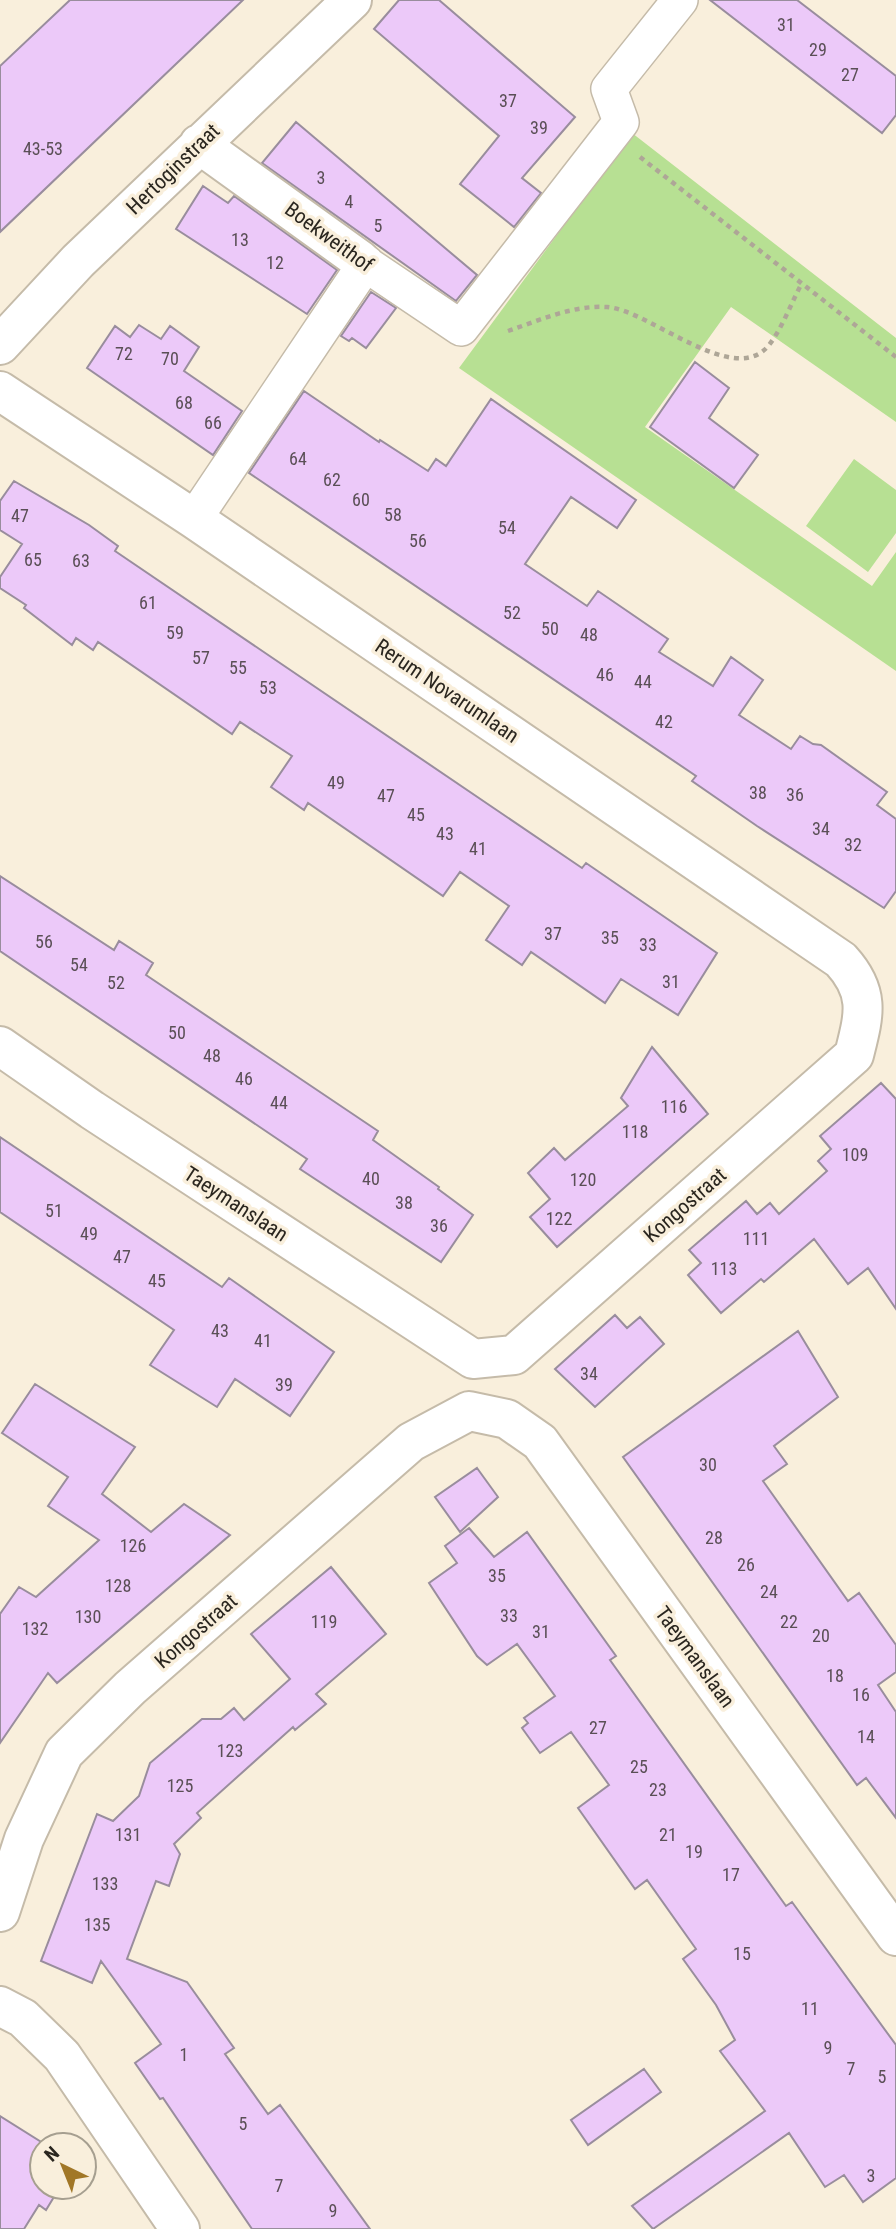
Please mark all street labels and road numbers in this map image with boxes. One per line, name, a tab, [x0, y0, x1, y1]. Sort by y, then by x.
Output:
street label: Hertoginstraat	[122, 119, 224, 219]
street label: Boekweithof	[280, 197, 378, 277]
street label: Rerum Novarumlaan	[371, 634, 523, 748]
street label: Taeymanslaan	[180, 1162, 292, 1246]
street label: Kongostraat	[639, 1163, 731, 1247]
street label: Kongostraat	[150, 1589, 242, 1673]
street label: Taeymanslaan	[650, 1602, 740, 1712]

